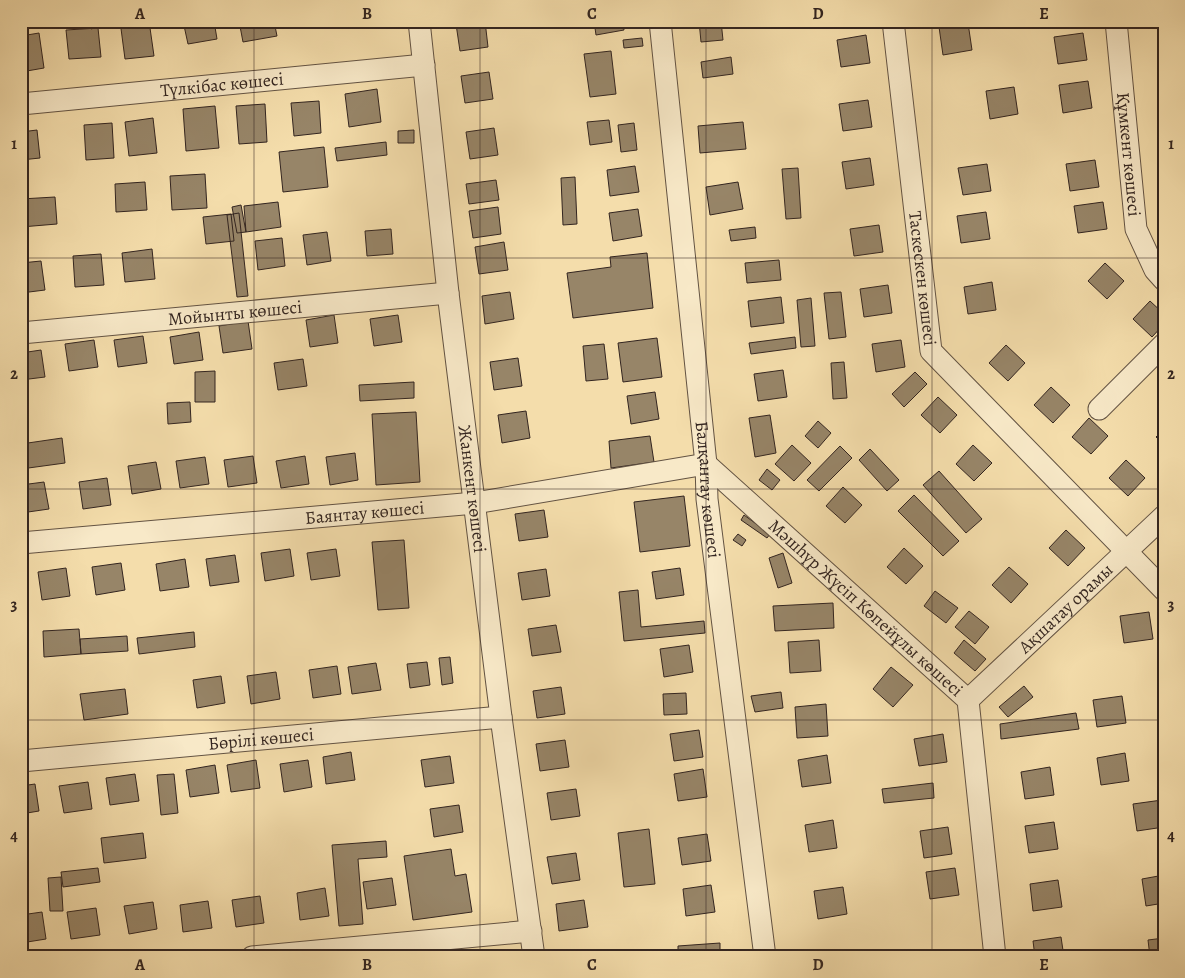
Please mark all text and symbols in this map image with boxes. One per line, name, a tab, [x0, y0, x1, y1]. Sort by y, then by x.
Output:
text: A	[134, 3, 146, 25]
text: B	[362, 3, 372, 25]
text: C	[587, 3, 597, 25]
text: D	[812, 3, 824, 25]
text: E	[1039, 3, 1049, 25]
street label: Түлкібас көшесі	[159, 67, 285, 102]
street label: Құмкент көшесі	[1111, 91, 1147, 218]
text: 1	[11, 133, 17, 155]
text: 1	[1168, 133, 1174, 155]
street label: Таскескен көшесі	[903, 210, 942, 347]
street label: Мойынты көшесі	[167, 295, 303, 331]
text: 2	[10, 363, 18, 385]
text: 2	[1167, 363, 1175, 385]
street label: Балқантау көшесі	[690, 420, 726, 559]
street label: Жанкент көшесі	[453, 424, 492, 554]
street label: Баянтау көшесі	[304, 496, 425, 530]
street label: Мәшһүр Жүсіп Көпейұлы көшесі	[763, 514, 968, 702]
street label: Ақшатау орамы	[1013, 558, 1118, 659]
text: 3	[11, 594, 18, 616]
text: 3	[1168, 594, 1175, 616]
street label: Бөрілі көшесі	[207, 722, 315, 756]
text: 4	[10, 825, 18, 847]
text: 4	[1167, 825, 1175, 847]
text: A	[134, 954, 146, 976]
text: B	[362, 954, 372, 976]
text: C	[587, 954, 597, 976]
text: D	[812, 954, 824, 976]
text: E	[1039, 954, 1049, 976]

